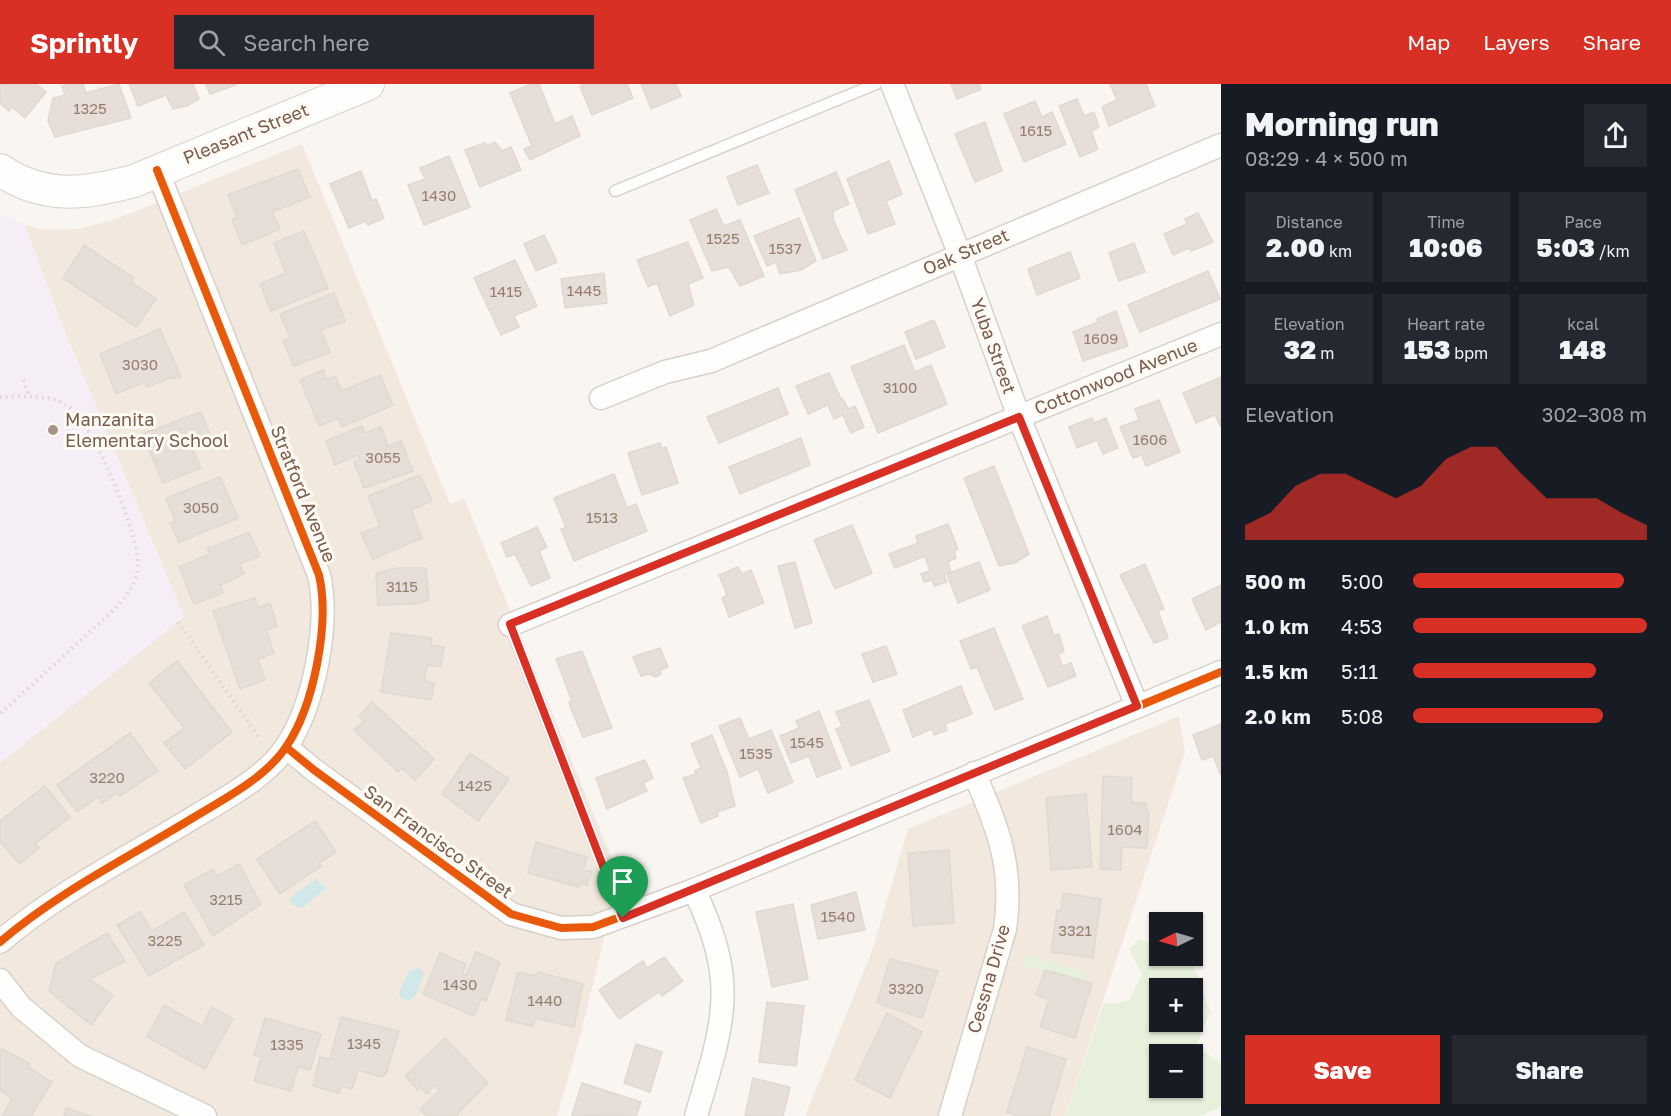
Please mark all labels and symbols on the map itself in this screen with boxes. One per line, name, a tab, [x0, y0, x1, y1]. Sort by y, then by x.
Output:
street label: Pleasant Street	[180, 98, 312, 168]
house number: 1325	[73, 99, 107, 117]
house number: 1615	[1020, 121, 1052, 139]
house number: 1430	[422, 186, 456, 204]
street label: Oak Street	[919, 223, 1012, 279]
house number: 1525	[706, 229, 740, 247]
house number: 1537	[769, 239, 801, 257]
house number: 1445	[567, 281, 601, 299]
house number: 1415	[490, 282, 522, 300]
street label: Yuba Street	[966, 295, 1021, 397]
house number: 1609	[1084, 329, 1118, 347]
street label: Cottonwood Avenue	[1031, 333, 1200, 419]
house number: 3030	[122, 355, 158, 373]
house number: 3100	[883, 378, 917, 396]
place label: Manzanita Elementary School	[65, 408, 229, 451]
street label: Stratford Avenue	[266, 422, 341, 565]
marker: Manzanita Elementary School	[46, 423, 60, 437]
house number: 1606	[1133, 430, 1167, 448]
house number: 3055	[365, 448, 401, 466]
house number: 3050	[183, 498, 219, 516]
house number: 1513	[586, 508, 618, 526]
house number: 3115	[386, 577, 418, 595]
house number: 1545	[790, 733, 824, 751]
house number: 1535	[739, 744, 773, 762]
house number: 3220	[89, 768, 125, 786]
house number: 1425	[458, 776, 492, 794]
street label: San Francisco Street	[360, 780, 517, 903]
house number: 1604	[1108, 820, 1142, 838]
pin	[597, 856, 648, 918]
house number: 3215	[209, 890, 243, 908]
house number: 1540	[821, 907, 855, 925]
north arrow	[1149, 912, 1203, 966]
house number: 3321	[1058, 921, 1092, 939]
street label: Cessna Drive	[962, 922, 1014, 1036]
house number: 3225	[148, 931, 182, 949]
house number: 1430	[443, 975, 477, 993]
house number: 3320	[888, 979, 924, 997]
house number: 1440	[528, 991, 562, 1009]
house number: 1345	[347, 1034, 381, 1052]
house number: 1335	[270, 1035, 304, 1053]

